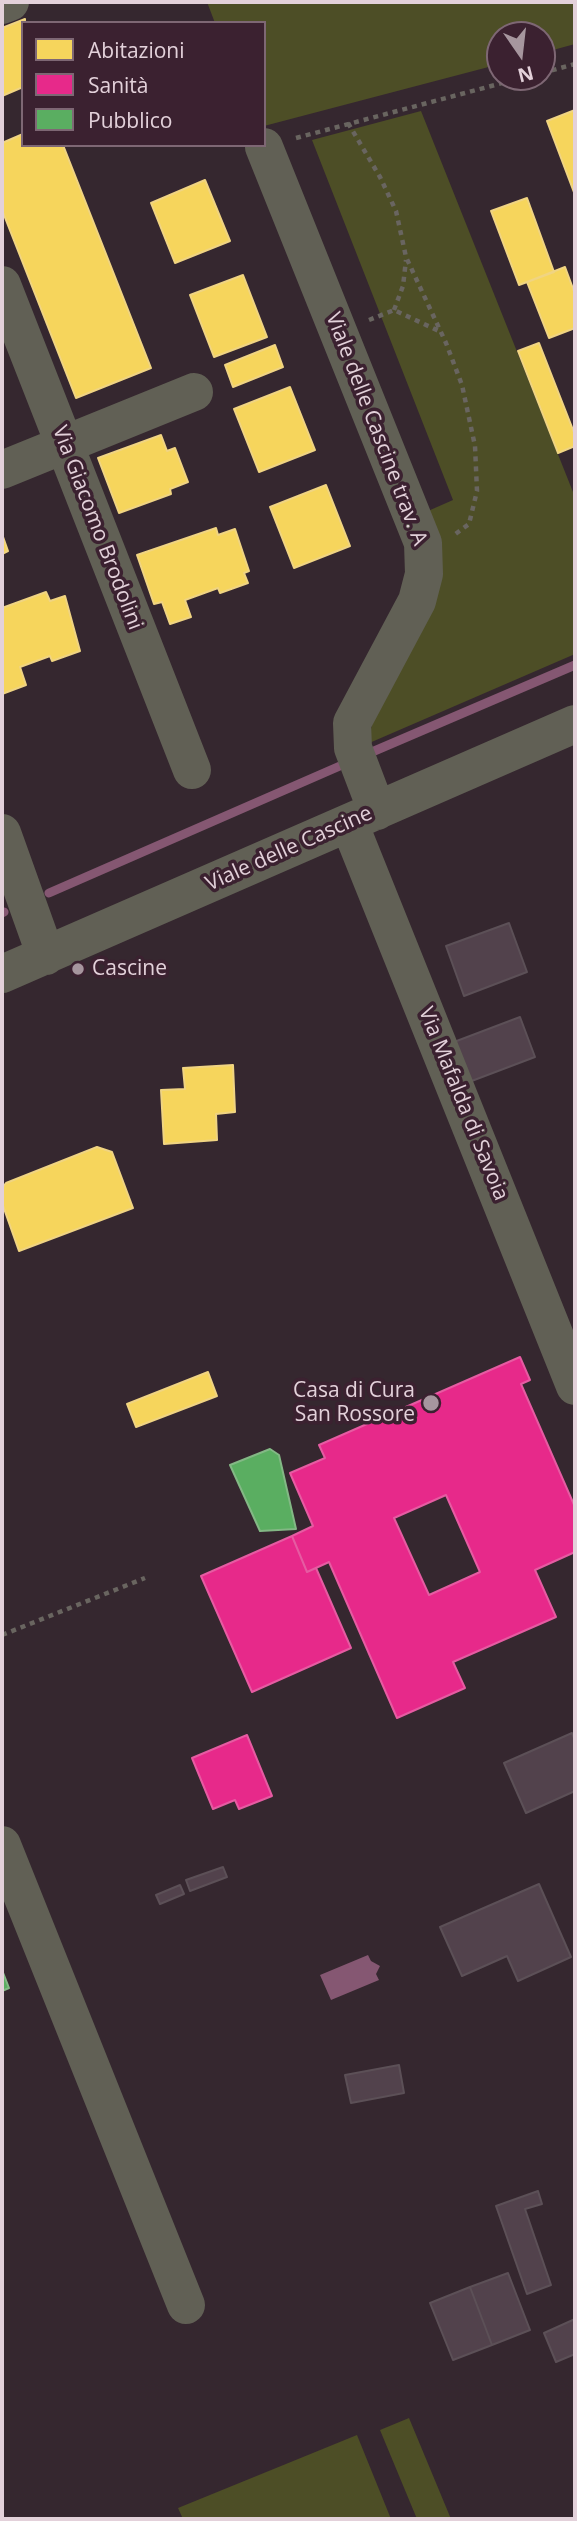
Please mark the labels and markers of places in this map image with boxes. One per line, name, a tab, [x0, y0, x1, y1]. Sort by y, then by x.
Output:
place label: Cascine	[92, 956, 167, 982]
marker: Cascine	[70, 961, 86, 977]
place label: Casa di Cura San Rossore	[293, 1378, 415, 1428]
marker: Casa di Cura San Rossore	[421, 1393, 441, 1413]

